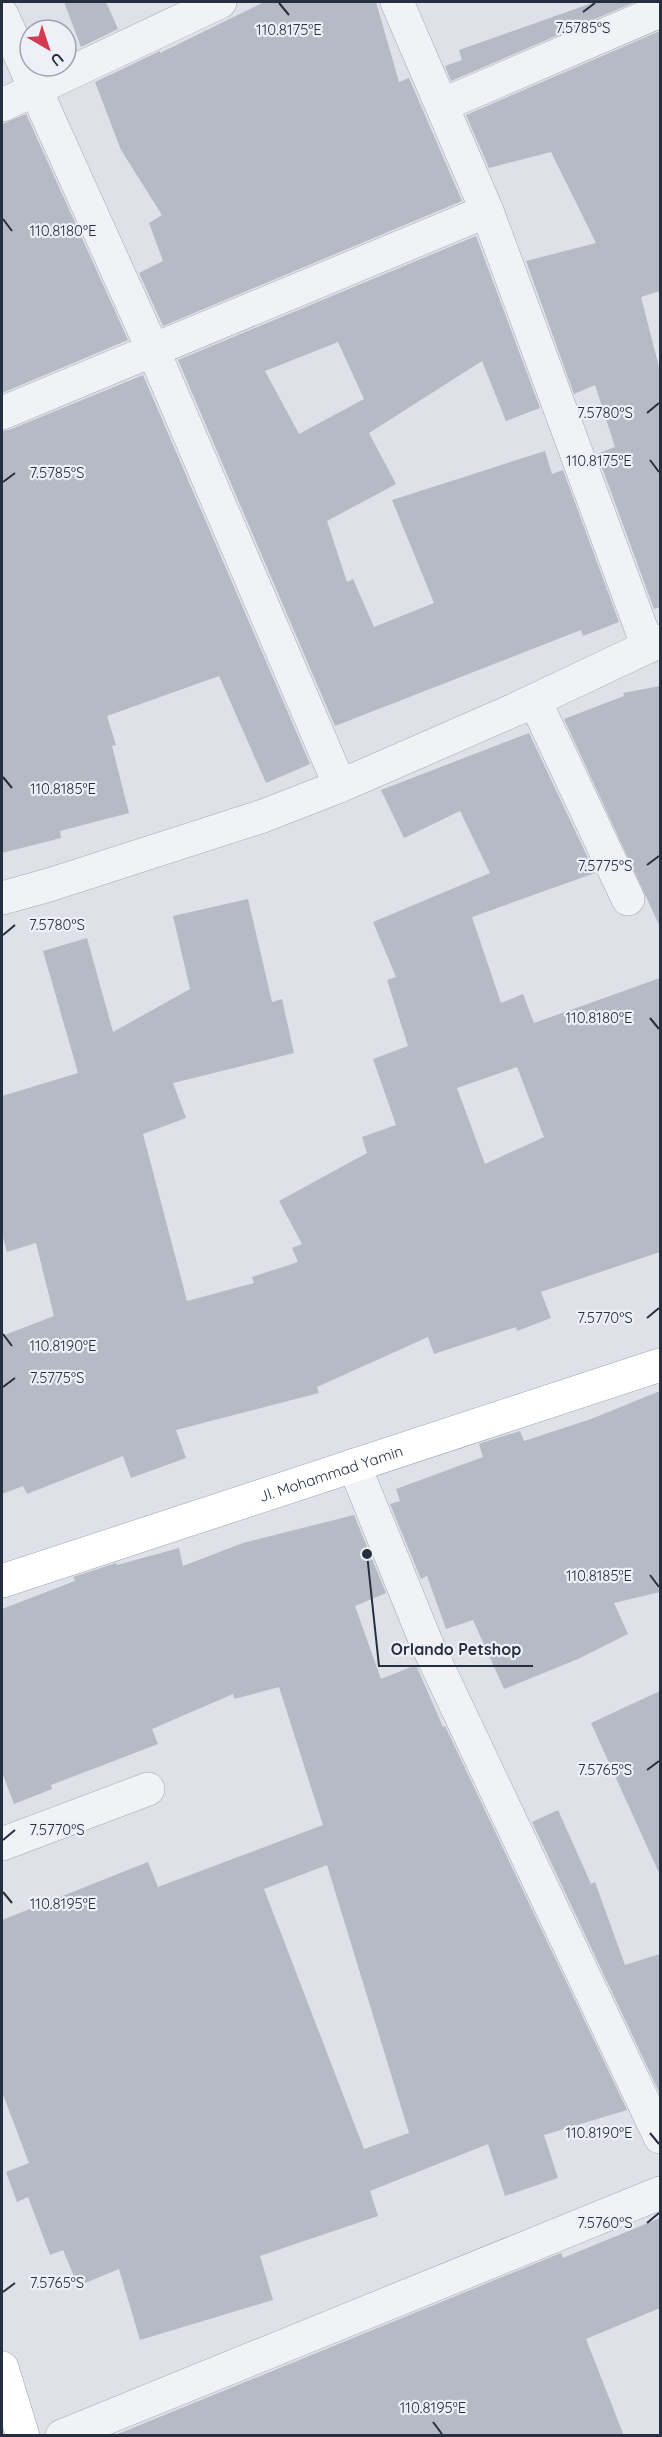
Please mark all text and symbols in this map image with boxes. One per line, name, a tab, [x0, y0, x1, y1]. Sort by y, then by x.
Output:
north arrow	[18, 18, 78, 78]
text: 7.5785°S	[555, 18, 611, 37]
text: 110.8175°E	[256, 20, 322, 39]
text: U	[47, 48, 68, 71]
text: 110.8180°E	[30, 221, 96, 240]
text: 7.5780°S	[577, 403, 633, 422]
text: 110.8175°E	[566, 451, 632, 470]
text: 7.5785°S	[29, 463, 85, 482]
text: 110.8185°E	[30, 779, 96, 798]
text: 7.5775°S	[578, 856, 632, 875]
text: 7.5780°S	[29, 915, 85, 934]
text: 110.8180°E	[566, 1008, 632, 1027]
text: 7.5770°S	[577, 1308, 633, 1327]
text: 110.8190°E	[29, 1336, 97, 1355]
text: 7.5775°S	[30, 1368, 84, 1387]
street label: Jl. Mohammad Yamin	[256, 1441, 405, 1506]
text: 110.8185°E	[566, 1566, 632, 1585]
callout: Orlando Petshop	[379, 1632, 533, 1666]
text: Orlando Petshop	[391, 1639, 521, 1659]
text: 7.5765°S	[578, 1760, 632, 1779]
text: 7.5770°S	[29, 1820, 85, 1839]
text: 110.8195°E	[30, 1894, 96, 1913]
text: 110.8190°E	[565, 2123, 633, 2142]
text: 7.5760°S	[577, 2213, 633, 2232]
text: 7.5765°S	[30, 2273, 84, 2292]
text: 110.8195°E	[400, 2398, 466, 2417]

